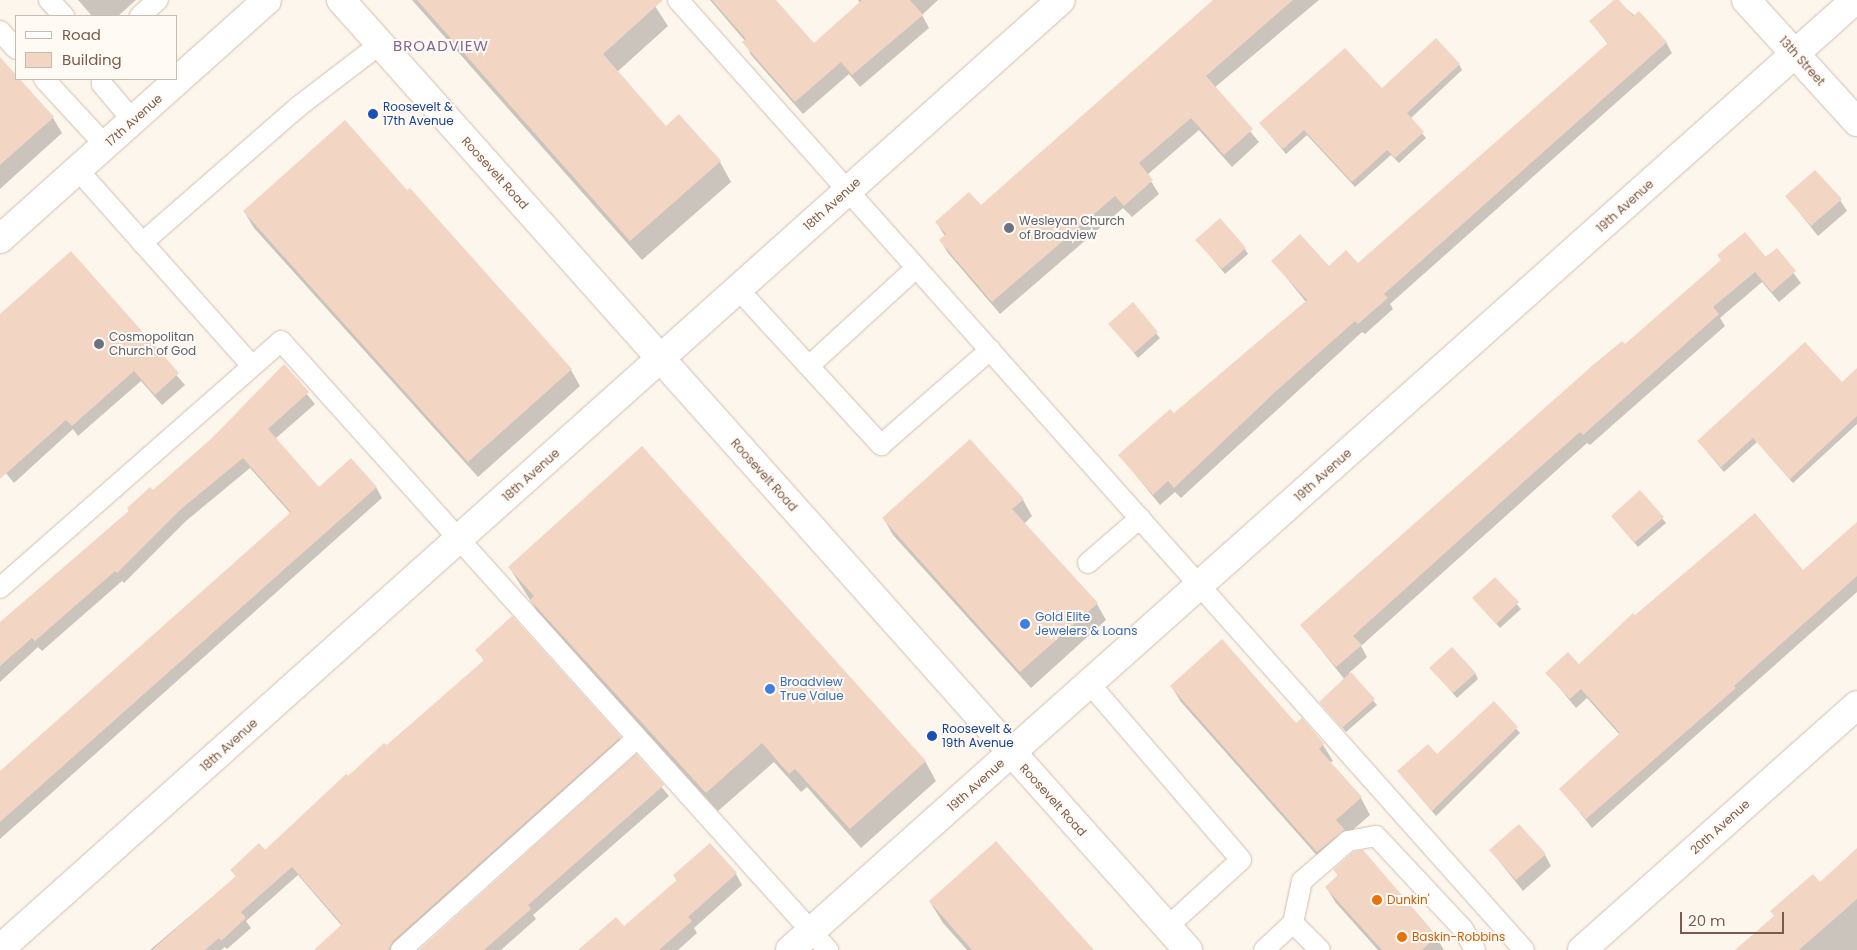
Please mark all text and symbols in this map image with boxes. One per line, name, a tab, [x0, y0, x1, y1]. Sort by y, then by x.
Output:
legend	[15, 15, 178, 80]
text: Road	[62, 24, 101, 45]
street label: 13th Street	[1776, 33, 1828, 89]
district label: BROADVIEW	[392, 37, 490, 55]
text: Building	[62, 49, 122, 70]
street label: 17th Avenue	[103, 91, 165, 149]
place label: Roosevelt & 17th Avenue	[383, 100, 454, 128]
marker: Roosevelt & 17th Avenue	[367, 108, 379, 120]
street label: Roosevelt Road	[459, 134, 531, 212]
street label: 18th Avenue	[801, 175, 863, 233]
street label: 19th Avenue	[1594, 177, 1656, 235]
place label: Wesleyan Church of Broadview	[1019, 214, 1125, 242]
marker: Wesleyan Church of Broadview	[1003, 222, 1015, 234]
place label: Cosmopolitan Church of God	[109, 330, 196, 358]
marker: Cosmopolitan Church of God	[93, 338, 105, 350]
street label: Roosevelt Road	[728, 436, 800, 514]
street label: 18th Avenue	[500, 446, 562, 504]
street label: 19th Avenue	[1292, 446, 1354, 504]
place label: Gold Elite Jewelers & Loans	[1035, 610, 1137, 638]
marker: Gold Elite Jewelers & Loans	[1019, 618, 1031, 630]
place label: Broadview True Value	[780, 675, 844, 703]
marker: Broadview True Value	[764, 683, 776, 695]
street label: 18th Avenue	[198, 716, 260, 774]
place label: Roosevelt & 19th Avenue	[942, 722, 1014, 750]
marker: Roosevelt & 19th Avenue	[926, 730, 938, 742]
street label: 19th Avenue	[945, 756, 1007, 814]
street label: Roosevelt Road	[1017, 761, 1089, 839]
street label: 20th Avenue	[1687, 797, 1753, 857]
place label: Dunkin'	[1387, 893, 1430, 907]
marker: Dunkin'	[1371, 894, 1383, 906]
scale bar	[1682, 902, 1786, 934]
text: 20 m	[1688, 910, 1726, 931]
place label: Baskin-Robbins	[1412, 930, 1505, 944]
marker: Baskin-Robbins	[1396, 931, 1408, 943]

